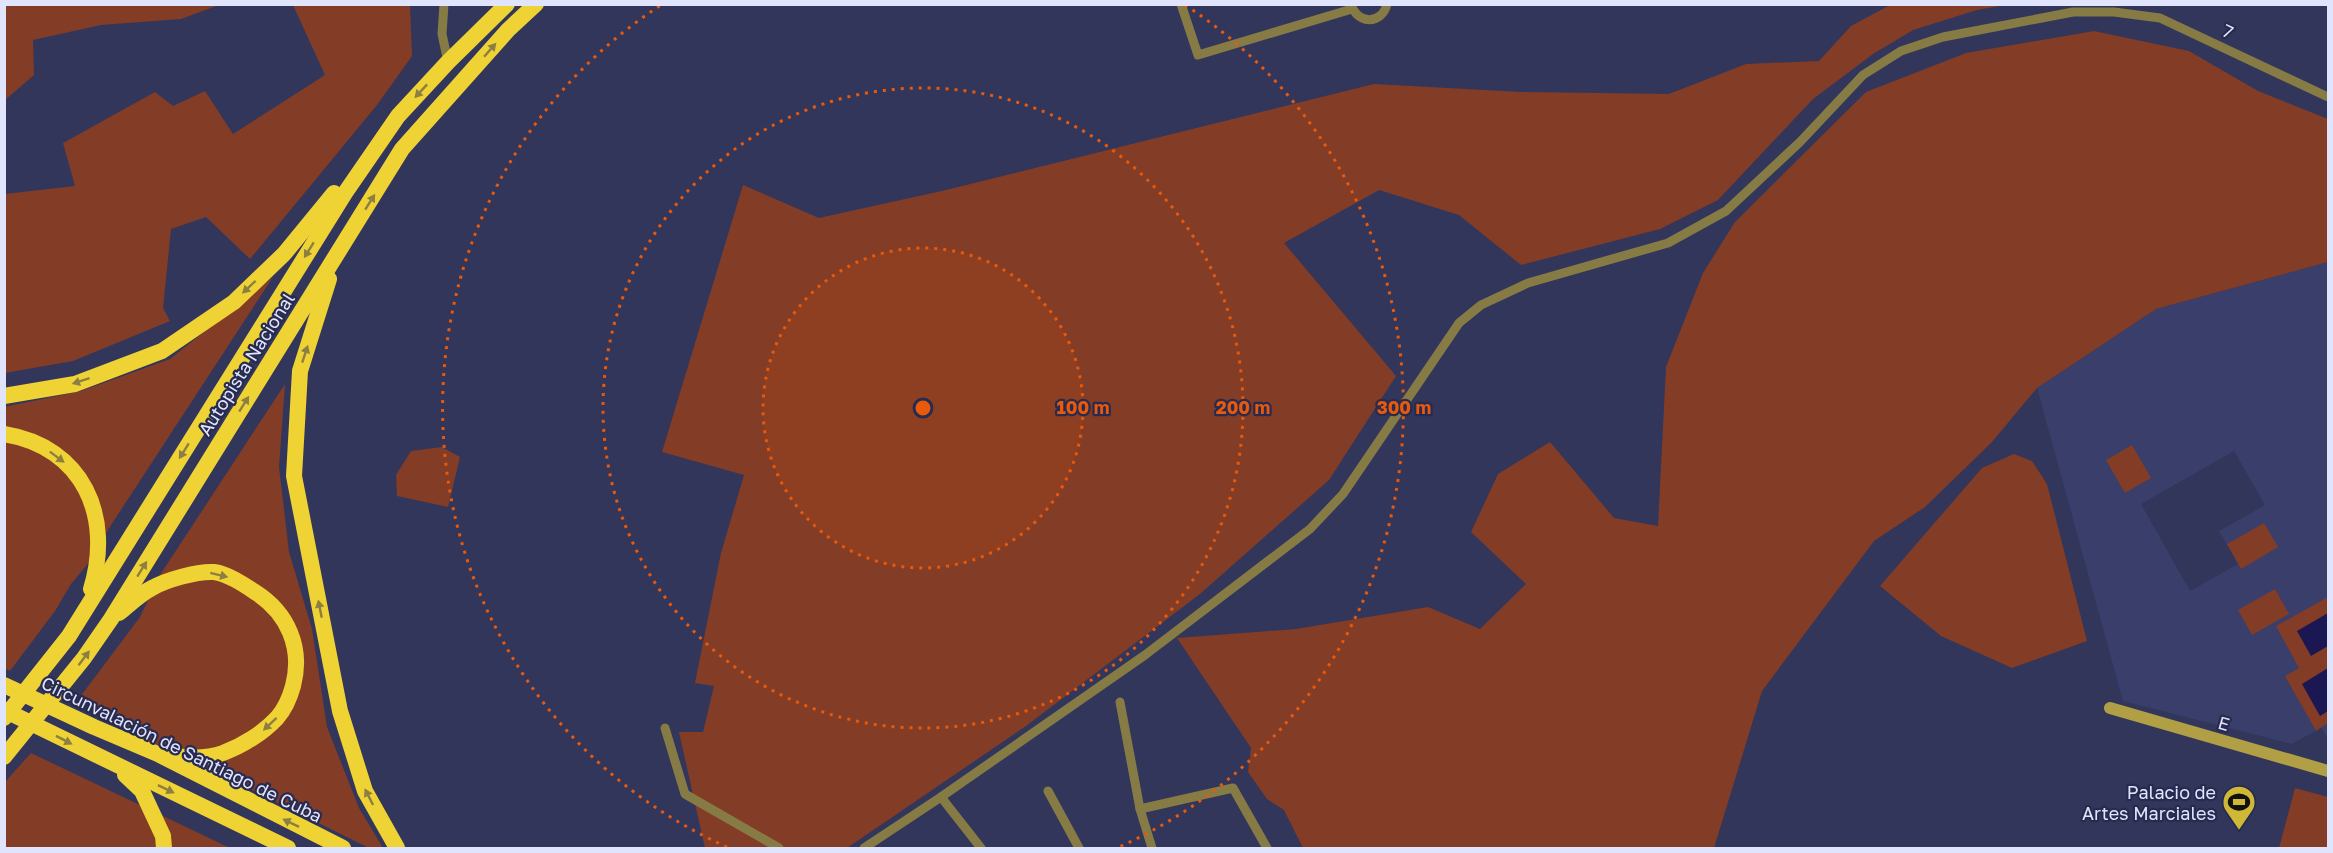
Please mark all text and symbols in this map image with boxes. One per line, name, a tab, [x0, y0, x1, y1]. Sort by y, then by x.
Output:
street label: 7	[2219, 19, 2237, 43]
one-way arrow	[483, 43, 496, 58]
one-way arrow	[414, 83, 428, 98]
one-way arrow	[364, 194, 375, 210]
one-way arrow	[304, 242, 315, 258]
one-way arrow	[242, 280, 257, 294]
street label: Autopista Nacional	[193, 288, 299, 439]
one-way arrow	[301, 345, 311, 363]
one-way arrow	[72, 377, 90, 386]
one-way arrow	[239, 396, 250, 412]
text: 100 m	[1057, 396, 1109, 418]
text: 200 m	[1216, 396, 1270, 418]
text: 300 m	[1377, 396, 1431, 418]
centre of rings	[913, 398, 933, 418]
one-way arrow	[178, 443, 189, 459]
one-way arrow	[50, 450, 65, 462]
one-way arrow	[136, 561, 147, 578]
one-way arrow	[210, 571, 228, 581]
one-way arrow	[315, 599, 324, 618]
one-way arrow	[77, 650, 89, 665]
street label: Circunvalación de Santiago de Cuba	[38, 671, 326, 827]
street label: E	[2216, 711, 2232, 735]
one-way arrow	[263, 717, 278, 731]
one-way arrow	[56, 735, 73, 745]
place label: Palacio de Artes Marciales	[2082, 781, 2216, 824]
sports icon: Palacio de Artes Marciales	[2221, 784, 2257, 831]
one-way arrow	[157, 785, 174, 794]
one-way arrow	[364, 788, 374, 805]
one-way arrow	[282, 818, 299, 827]

